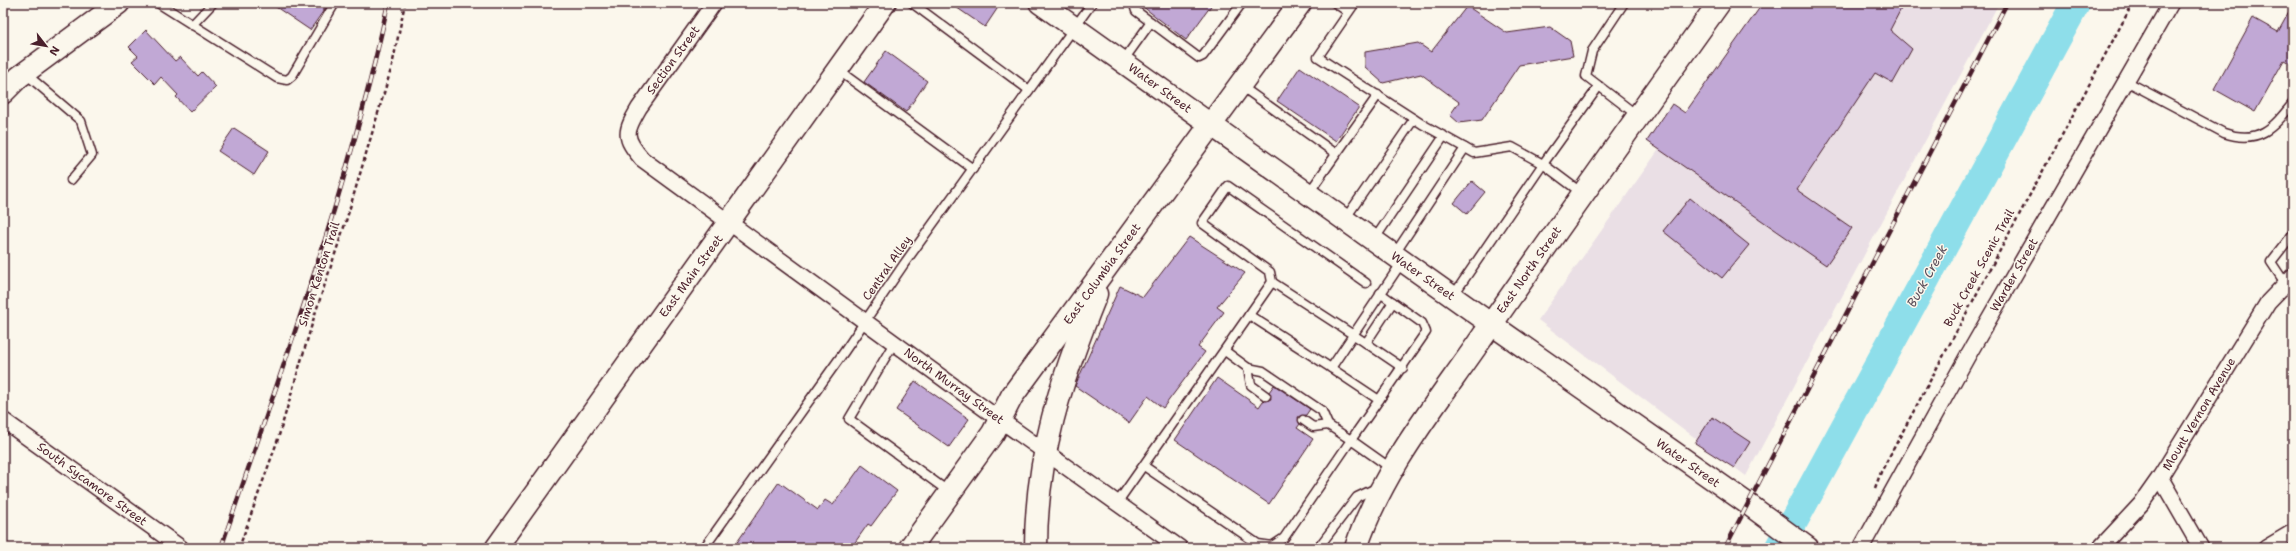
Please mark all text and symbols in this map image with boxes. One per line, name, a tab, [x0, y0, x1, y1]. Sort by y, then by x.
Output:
street label: Section Street	[643, 23, 703, 97]
north arrow	[26, 26, 66, 66]
text: N	[45, 43, 63, 59]
street label: Water Street	[1125, 60, 1195, 116]
street label: Buck Creek Scenic Trail	[1940, 206, 2018, 330]
street label: Simon Kenton Trail	[295, 219, 344, 328]
street label: East Columbia Street	[1060, 220, 1144, 328]
street label: East North Street	[1493, 223, 1565, 317]
street label: East Main Street	[656, 231, 726, 321]
street label: Central Alley	[859, 232, 915, 304]
street label: Warder Street	[1986, 235, 2042, 315]
water label: Buck Creek	[1903, 241, 1951, 310]
street label: Water Street	[1388, 248, 1458, 304]
street label: North Murray Street	[901, 344, 1007, 428]
street label: Mount Vernon Avenue	[2159, 354, 2239, 474]
street label: Water Street	[1653, 435, 1723, 491]
street label: South Sycamore Street	[34, 439, 150, 529]

